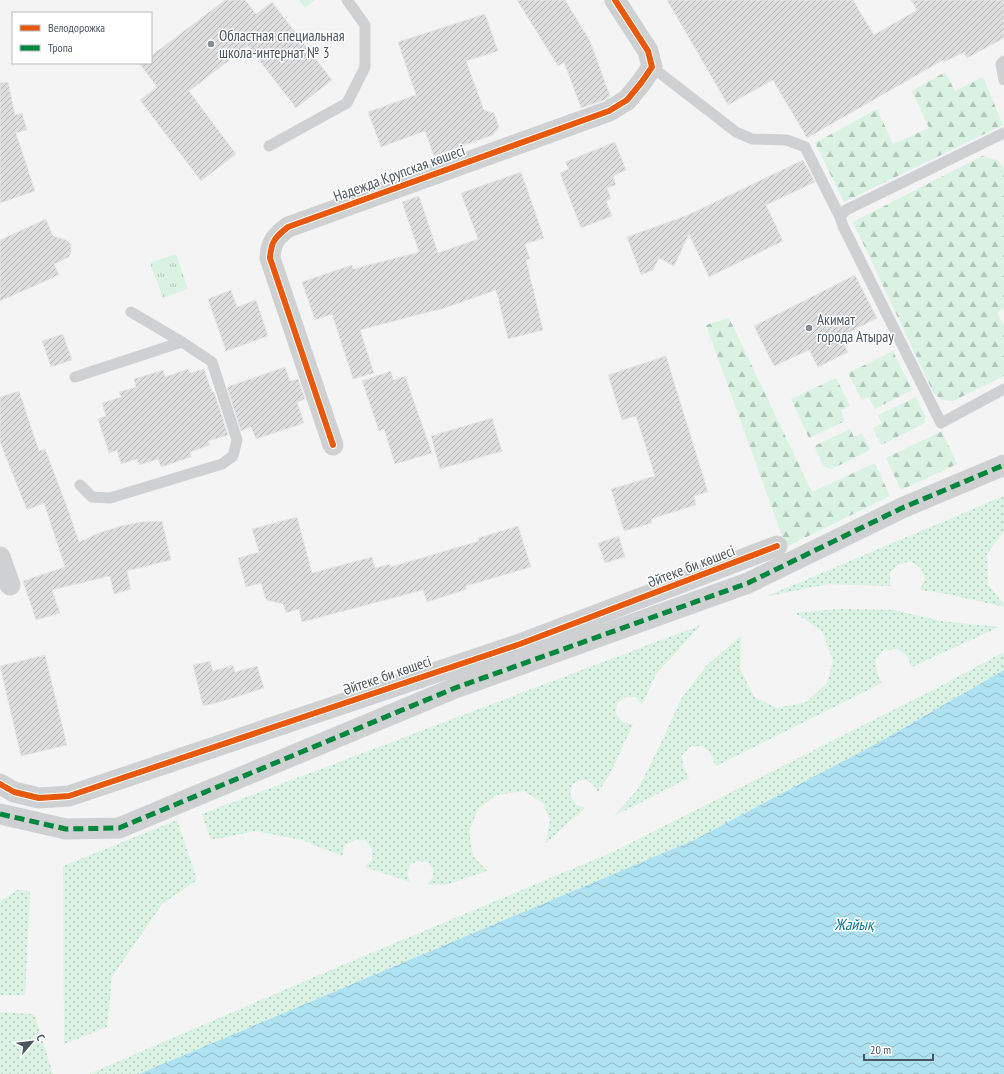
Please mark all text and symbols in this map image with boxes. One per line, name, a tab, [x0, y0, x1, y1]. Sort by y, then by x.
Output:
legend	[12, 12, 152, 64]
text: Велодорожка	[48, 20, 105, 35]
place label: Областная специальная школа-интернат № 3	[219, 26, 345, 62]
marker: Областная специальная школа-интернат № 3	[206, 39, 216, 49]
text: Тропа	[48, 40, 73, 55]
street label: Надежда Крупская көшесі	[331, 140, 467, 206]
place label: Акимат города Атырау	[817, 310, 894, 346]
marker: Акимат города Атырау	[804, 323, 814, 333]
street label: Әйтеке би көшесі	[645, 541, 737, 591]
street label: Әйтеке би көшесі	[340, 651, 434, 699]
water label: Жайық	[833, 914, 875, 934]
north arrow	[12, 1022, 52, 1062]
text: С	[33, 1032, 48, 1043]
scale bar	[864, 1036, 933, 1062]
text: 20 m	[870, 1042, 891, 1057]

